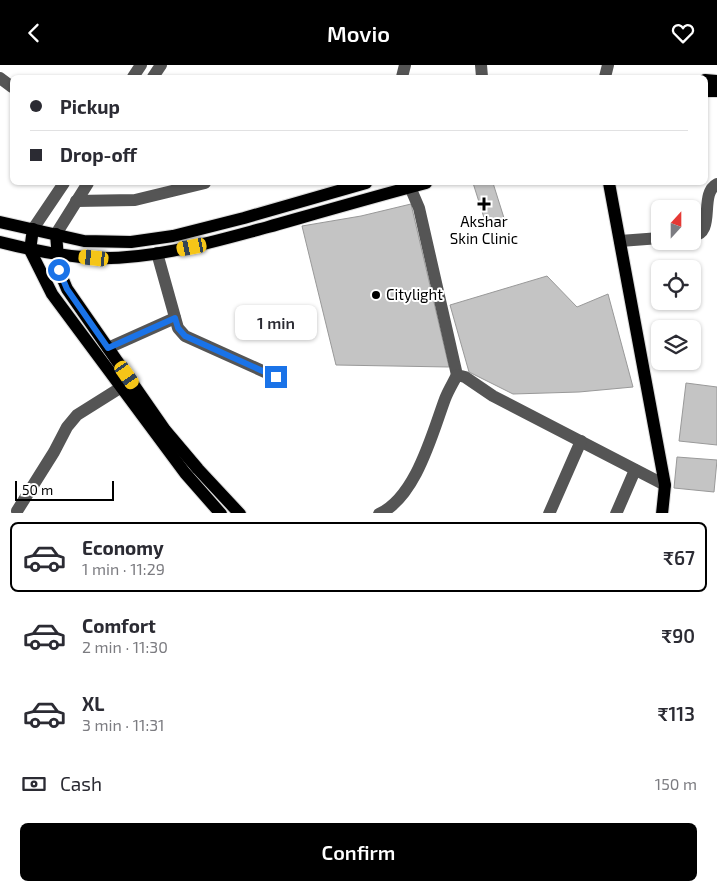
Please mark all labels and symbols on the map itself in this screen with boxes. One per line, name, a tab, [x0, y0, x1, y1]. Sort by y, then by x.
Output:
marker: Akshar Skin Clinic	[477, 197, 491, 211]
north arrow	[651, 200, 701, 250]
place label: Akshar Skin Clinic	[450, 212, 518, 247]
car	[175, 237, 208, 257]
car	[78, 249, 109, 267]
route start	[48, 259, 70, 281]
place label: Citylight	[386, 285, 443, 303]
marker: Citylight	[370, 289, 382, 301]
callout: 1 min	[235, 305, 317, 339]
car	[112, 358, 141, 392]
route end	[265, 366, 287, 388]
scale bar	[15, 478, 114, 502]

